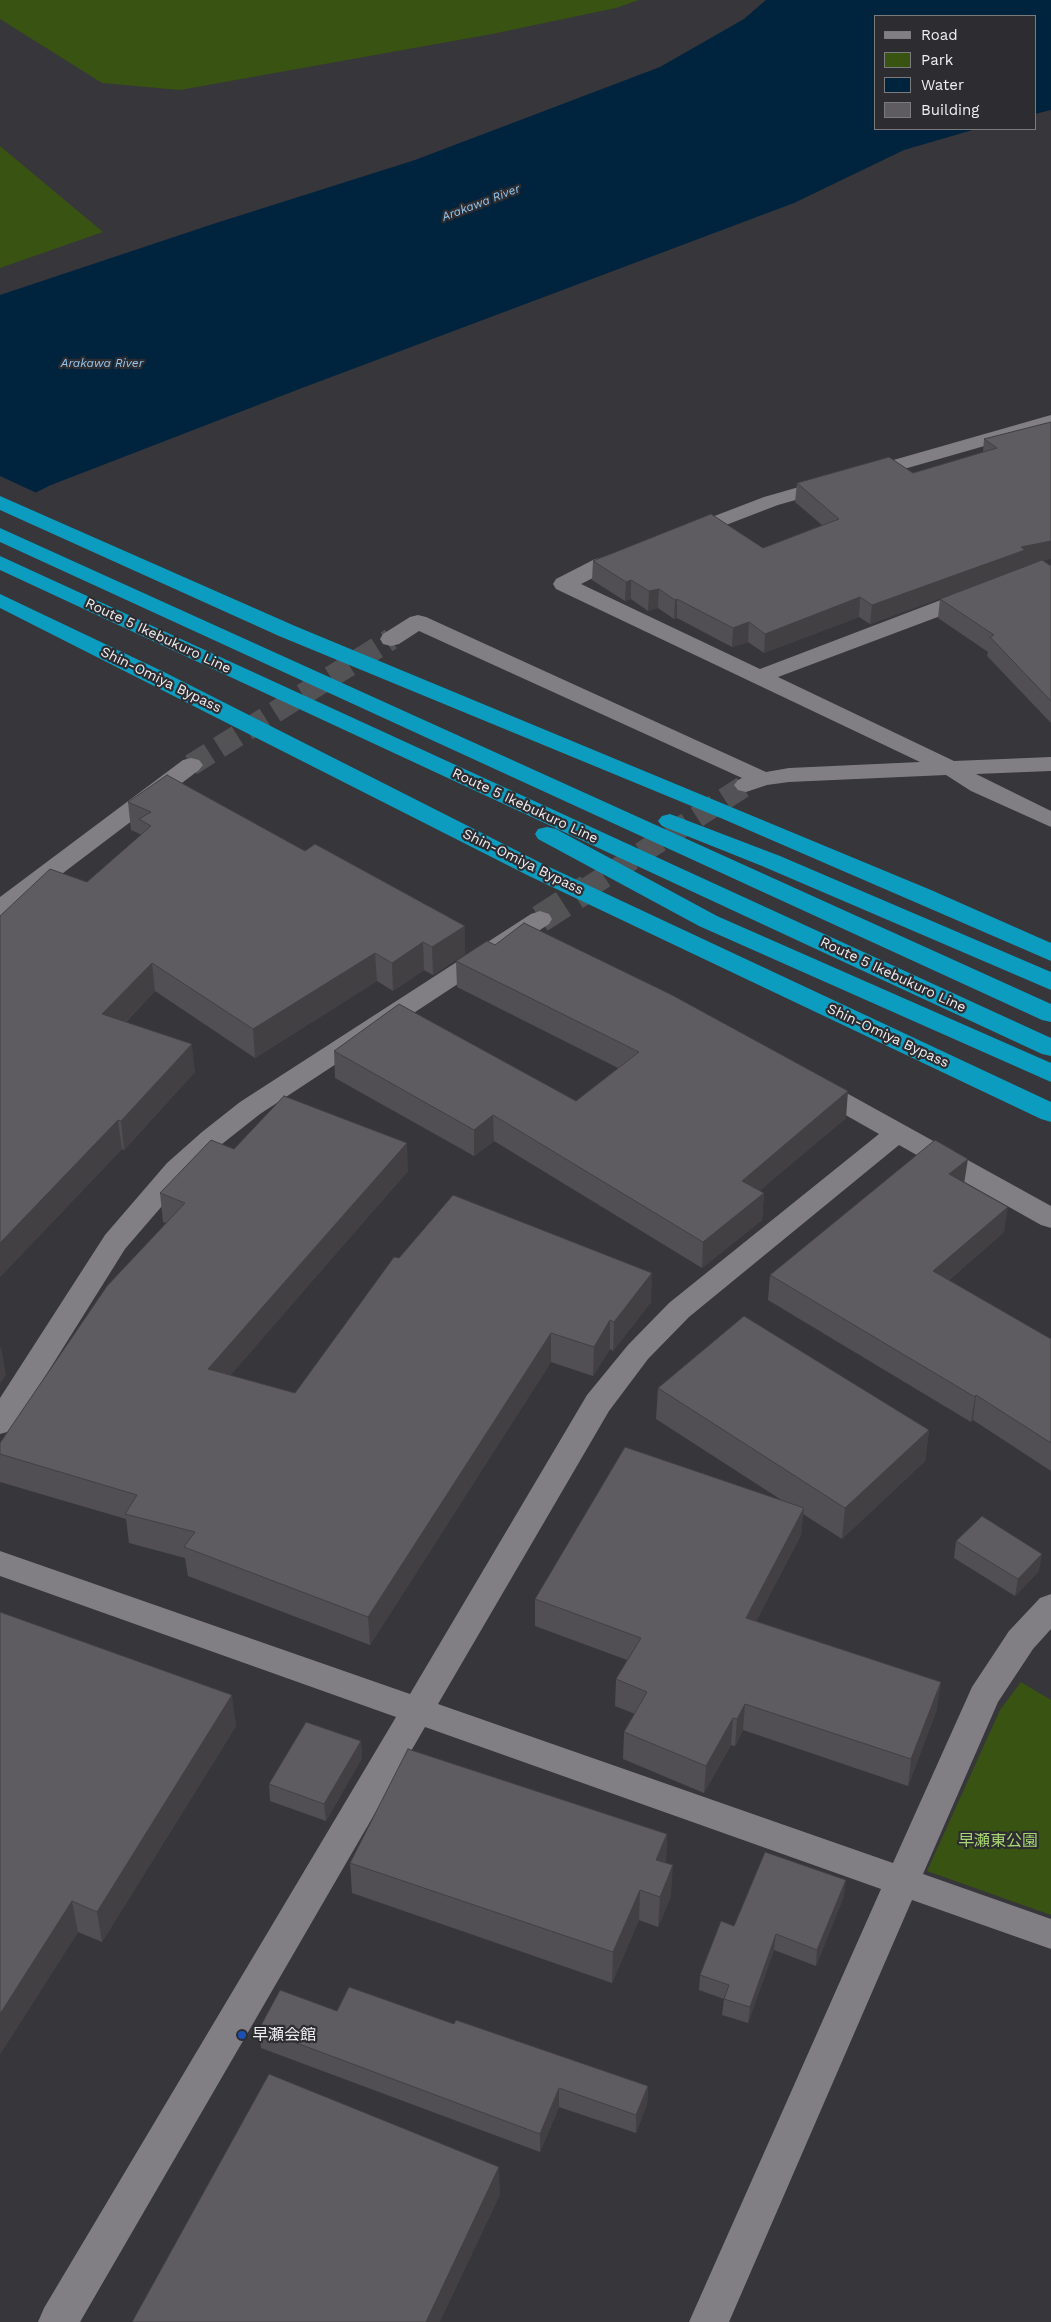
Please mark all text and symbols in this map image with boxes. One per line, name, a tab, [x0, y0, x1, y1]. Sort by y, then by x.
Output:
legend	[874, 15, 1036, 130]
text: Road	[921, 26, 958, 44]
text: Park	[921, 51, 953, 69]
text: Water	[921, 76, 964, 94]
text: Building	[921, 101, 979, 119]
water label: Arakawa River	[440, 181, 522, 225]
water label: Arakawa River	[61, 356, 143, 370]
street label: Route 5 Ikebukuro Line	[82, 595, 234, 677]
street label: Shin-Omiya Bypass	[98, 643, 224, 717]
street label: Route 5 Ikebukuro Line	[449, 765, 601, 847]
street label: Shin-Omiya Bypass	[460, 825, 586, 899]
street label: Route 5 Ikebukuro Line	[817, 934, 969, 1016]
street label: Shin-Omiya Bypass	[825, 1000, 951, 1072]
park label: 早瀬東公園	[958, 1831, 1038, 1851]
place label: 早瀬会館	[252, 2025, 316, 2045]
marker: 早瀬会館	[236, 2029, 248, 2041]

